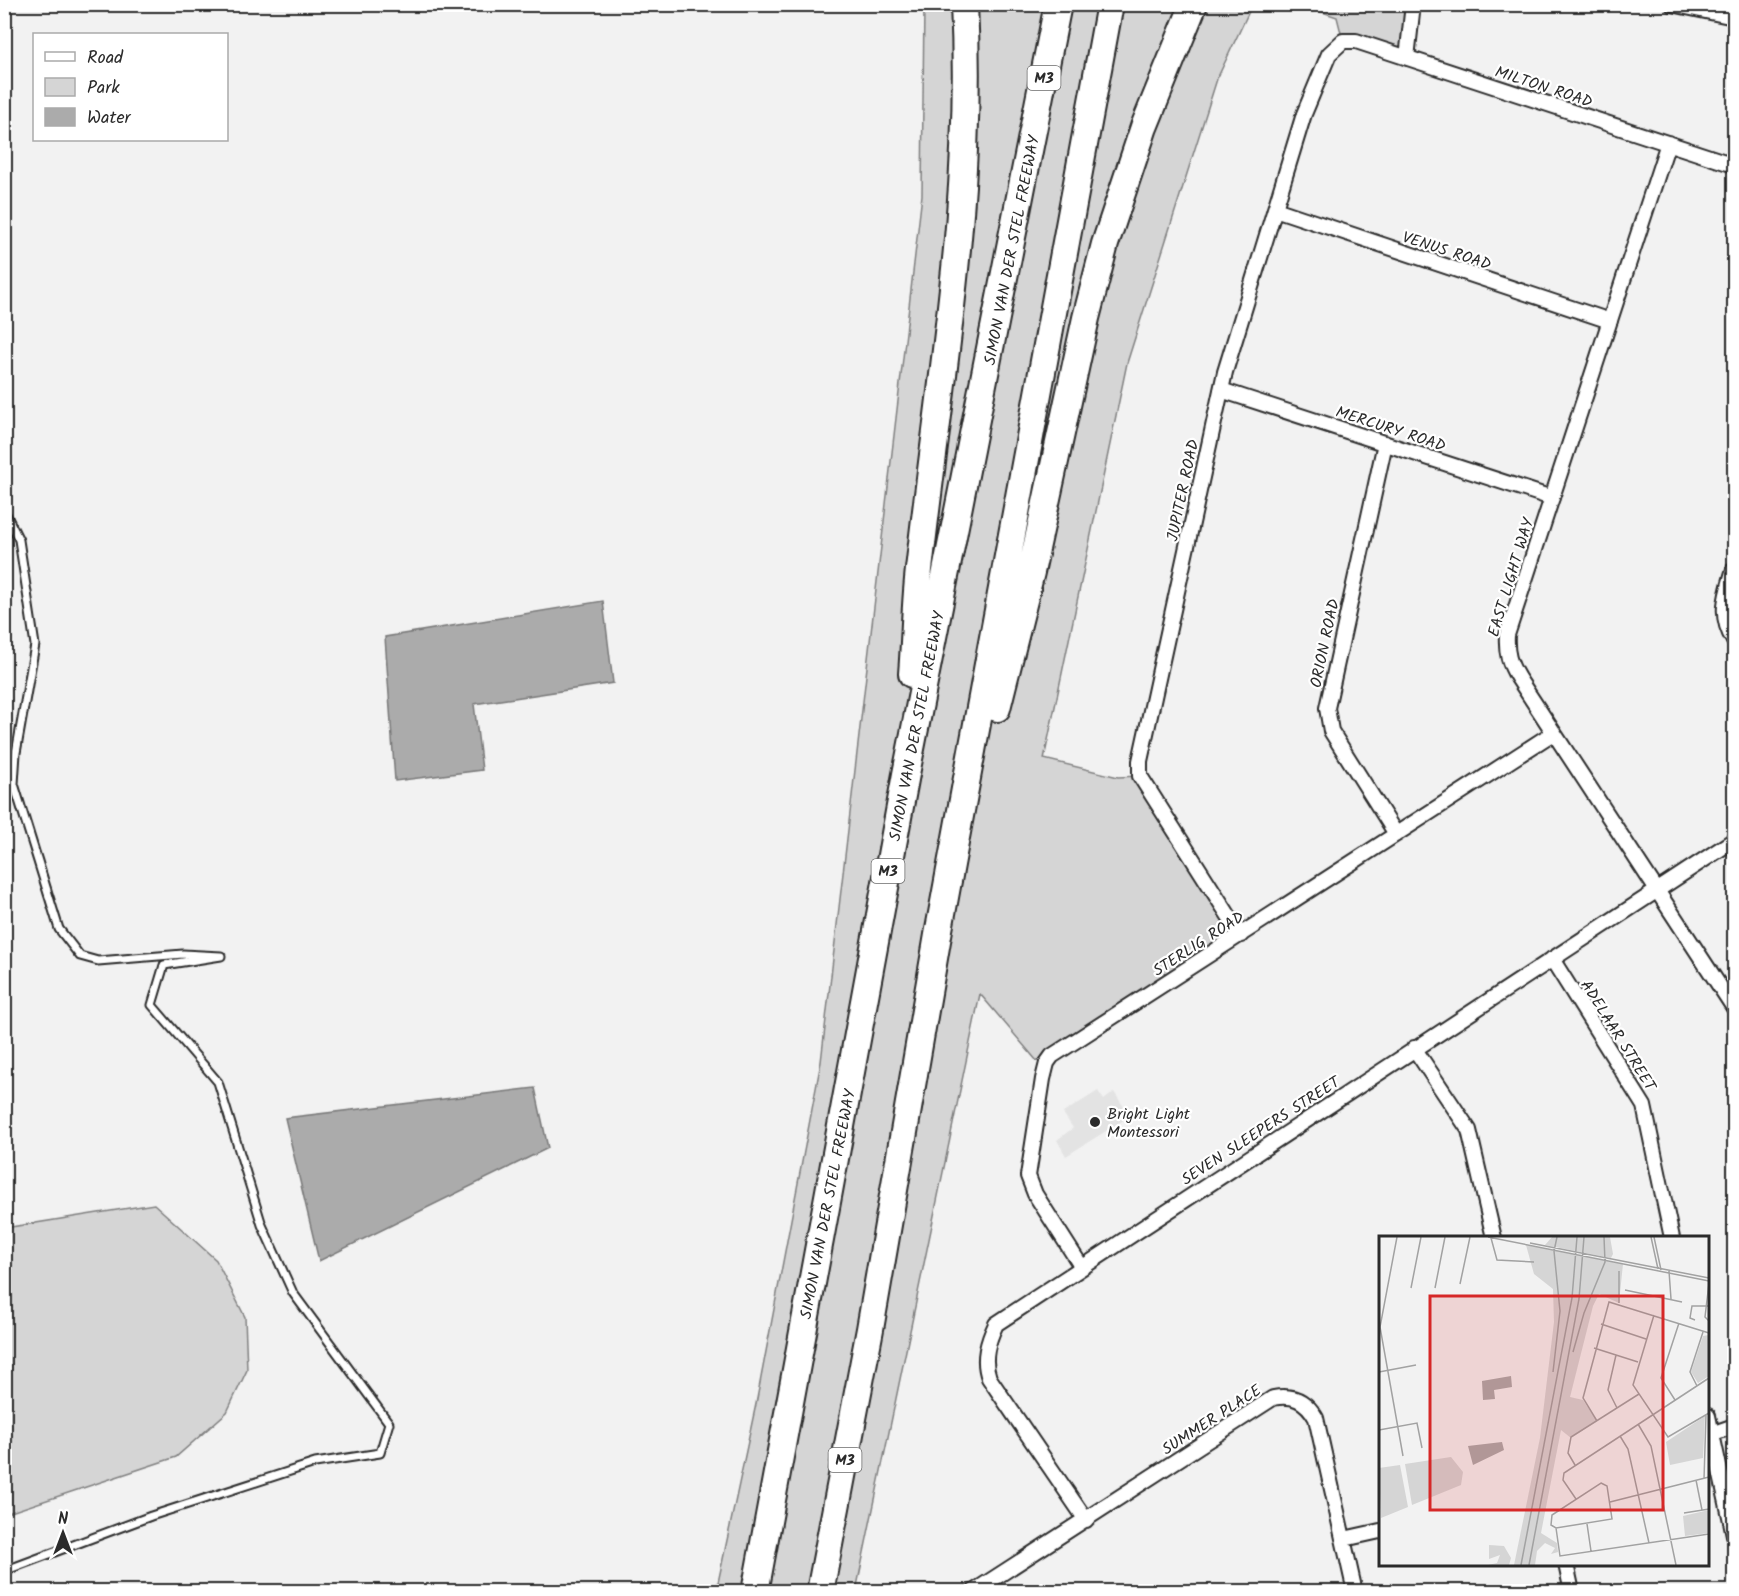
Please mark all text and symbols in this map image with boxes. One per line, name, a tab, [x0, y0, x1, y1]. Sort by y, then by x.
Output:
legend	[33, 33, 228, 141]
text: Road	[87, 44, 124, 73]
street label: MILTON ROAD	[1492, 60, 1595, 115]
road number: M3	[1028, 66, 1060, 90]
text: Park	[87, 74, 120, 103]
text: Water	[87, 104, 132, 133]
street label: SIMON VAN DER STEL FREEWAY	[978, 133, 1047, 367]
street label: VENUS ROAD	[1399, 225, 1494, 278]
street label: MERCURY ROAD	[1332, 400, 1449, 459]
street label: JUPITER ROAD	[1160, 437, 1206, 544]
street label: EAST LIGHT WAY	[1481, 514, 1542, 640]
street label: ORION ROAD	[1304, 597, 1347, 690]
street label: SIMON VAN DER STEL FREEWAY	[883, 609, 952, 843]
road number: M3	[872, 859, 904, 883]
street label: STERLIG ROAD	[1148, 905, 1250, 983]
street label: ADELAAR STREET	[1573, 975, 1663, 1098]
street label: SEVEN SLEEPERS STREET	[1176, 1070, 1346, 1192]
street label: SIMON VAN DER STEL FREEWAY	[794, 1087, 863, 1321]
place label: Bright Light Montessori	[1107, 1102, 1191, 1145]
marker: Bright Light Montessori	[1088, 1115, 1102, 1129]
inset map	[1379, 1236, 1709, 1566]
street label: SUMMER PLACE	[1157, 1378, 1267, 1462]
road number: M3	[828, 1448, 862, 1472]
north arrow	[33, 1503, 93, 1563]
text: N	[58, 1507, 68, 1532]

